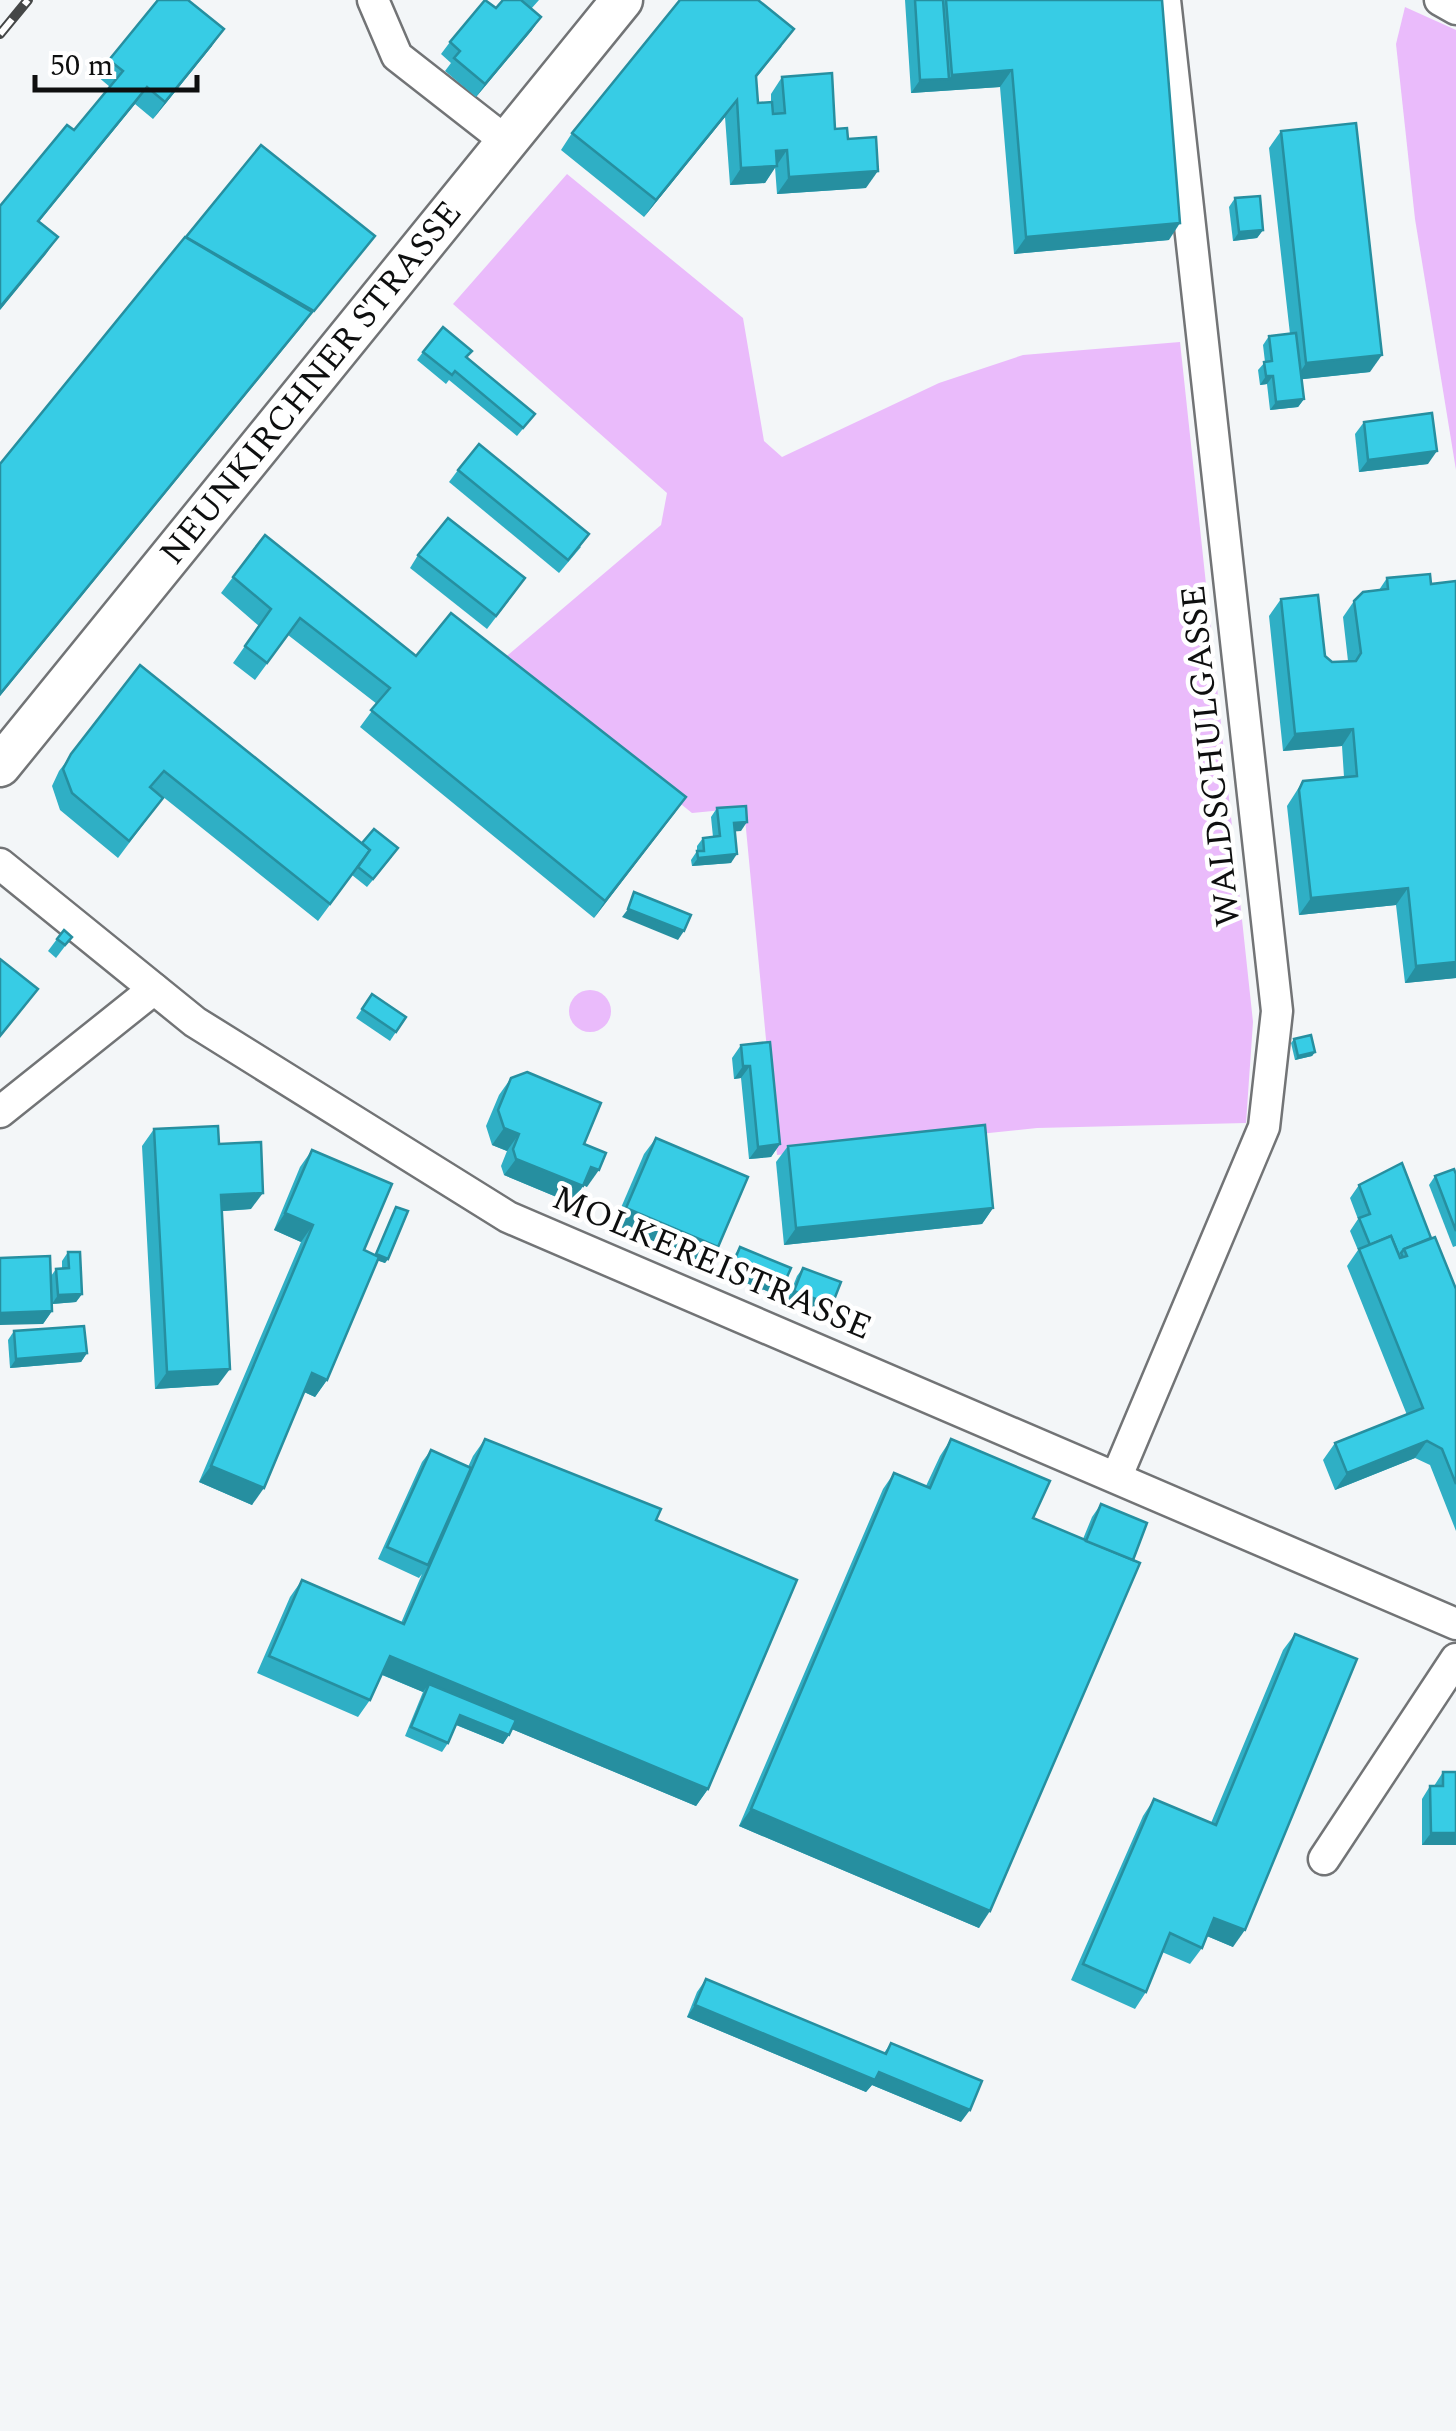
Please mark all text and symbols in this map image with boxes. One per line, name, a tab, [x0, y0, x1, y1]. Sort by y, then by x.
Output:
scale bar	[35, 30, 198, 92]
text: 50 m	[50, 43, 113, 89]
street label: NEUNKIRCHNER STRASSE	[147, 189, 475, 577]
street label: WALDSCHULGASSE	[1167, 583, 1255, 929]
street label: MOLKEREISTRASSE	[544, 1172, 880, 1354]

